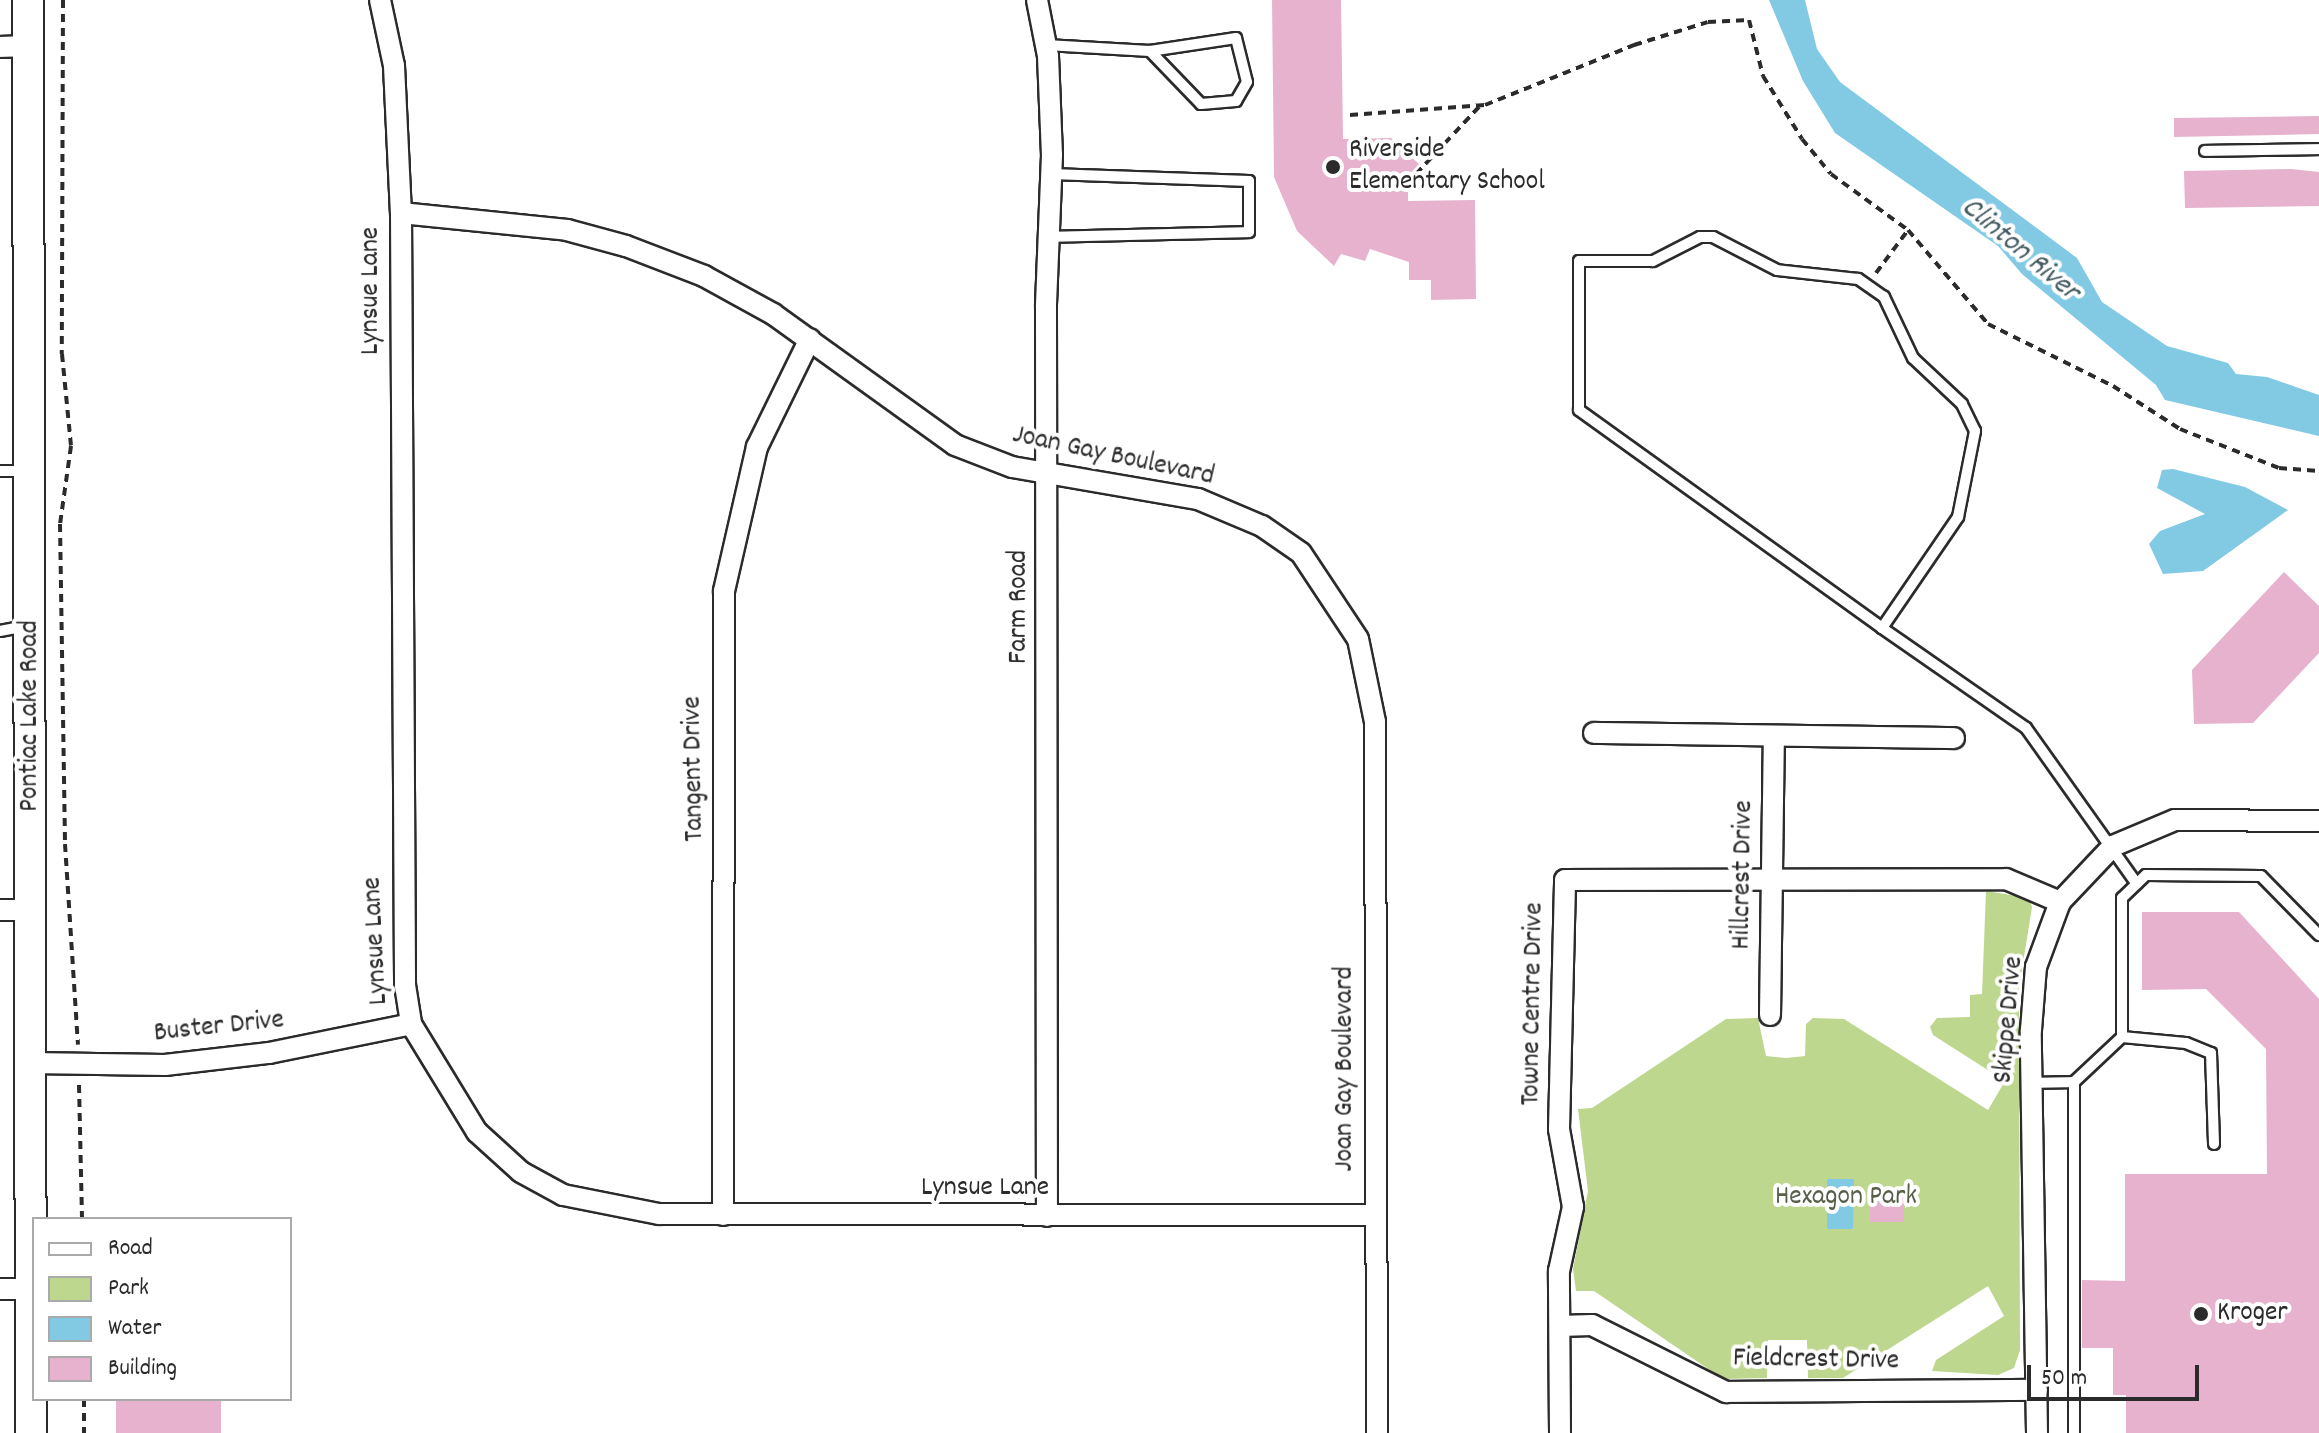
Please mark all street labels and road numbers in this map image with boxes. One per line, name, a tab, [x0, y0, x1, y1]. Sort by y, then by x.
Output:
street label: Lynsue Lane	[355, 227, 389, 355]
street label: Joan Gay Boulevard	[1009, 419, 1217, 495]
street label: Farm Road	[1003, 550, 1037, 664]
street label: Pontiac Lake Road	[14, 620, 48, 812]
street label: Tangent Drive	[677, 696, 713, 842]
street label: Hillcrest Drive	[1726, 800, 1762, 950]
street label: Lynsue Lane	[357, 876, 397, 1006]
street label: Towne Centre Drive	[1515, 902, 1553, 1106]
street label: Skippe Drive	[1988, 955, 2032, 1085]
street label: Joan Gay Boulevard	[1329, 966, 1363, 1172]
street label: Buster Drive	[152, 1004, 286, 1052]
street label: Lynsue Lane	[921, 1172, 1049, 1206]
street label: Fieldcrest Drive	[1733, 1343, 1899, 1379]

